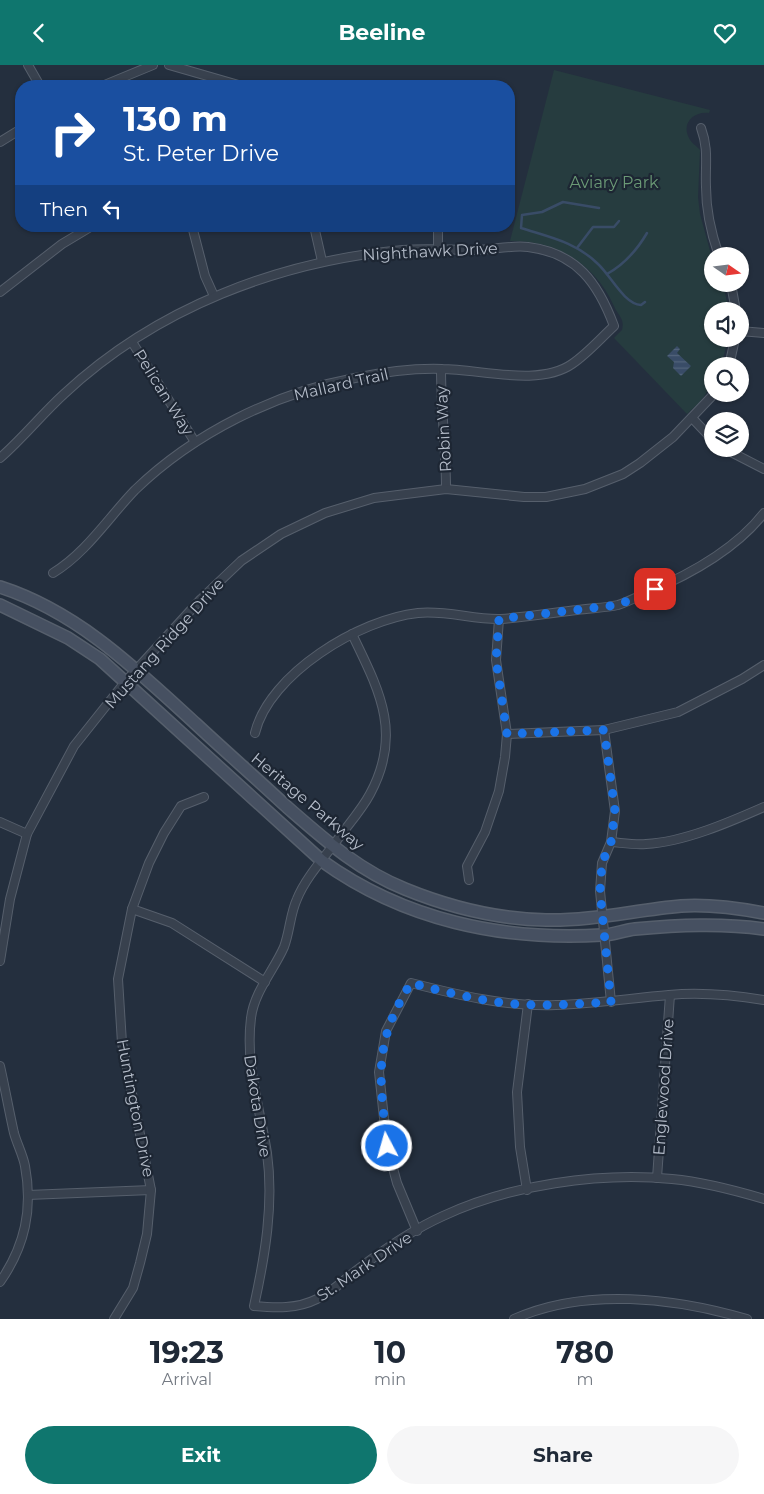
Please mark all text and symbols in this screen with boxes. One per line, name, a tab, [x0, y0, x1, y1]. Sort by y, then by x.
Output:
icon: back	[25, 19, 53, 47]
text: Beeline	[338, 19, 426, 46]
icon: heart	[711, 19, 739, 47]
text: 130 m	[123, 97, 228, 140]
icon: right	[40, 100, 105, 165]
text: St. Peter Drive	[123, 140, 279, 167]
park label: Aviary Park	[569, 173, 659, 192]
icon: left	[98, 195, 126, 223]
text: Then	[40, 198, 88, 221]
street label: Nighthawk Drive	[362, 238, 498, 265]
north arrow	[704, 247, 749, 293]
map controls	[704, 247, 749, 457]
button: sound	[704, 302, 749, 347]
street label: Pelican Way	[130, 346, 198, 439]
button: search	[704, 357, 749, 402]
street label: Mallard Trail	[292, 364, 390, 405]
street label: Robin Way	[432, 385, 455, 473]
button: layers	[704, 412, 749, 457]
pin	[634, 568, 676, 610]
street label: Mustang Ridge Drive	[101, 574, 228, 712]
icon: arrive	[641, 575, 669, 603]
street label: Heritage Parkway	[247, 749, 368, 854]
street label: Englewood Drive	[649, 1018, 678, 1156]
street label: Huntington Drive	[113, 1037, 158, 1179]
street label: Dakota Drive	[240, 1053, 275, 1159]
position arrow	[360, 1119, 412, 1171]
street label: St. Mark Drive	[313, 1228, 416, 1305]
text: 19:23	[150, 1334, 224, 1371]
text: 10	[374, 1334, 406, 1371]
text: 780	[556, 1334, 614, 1371]
text: Arrival	[162, 1370, 212, 1389]
text: min	[374, 1370, 406, 1389]
text: m	[577, 1370, 594, 1389]
button: Exit	[25, 1426, 377, 1484]
button: Share	[387, 1426, 739, 1484]

